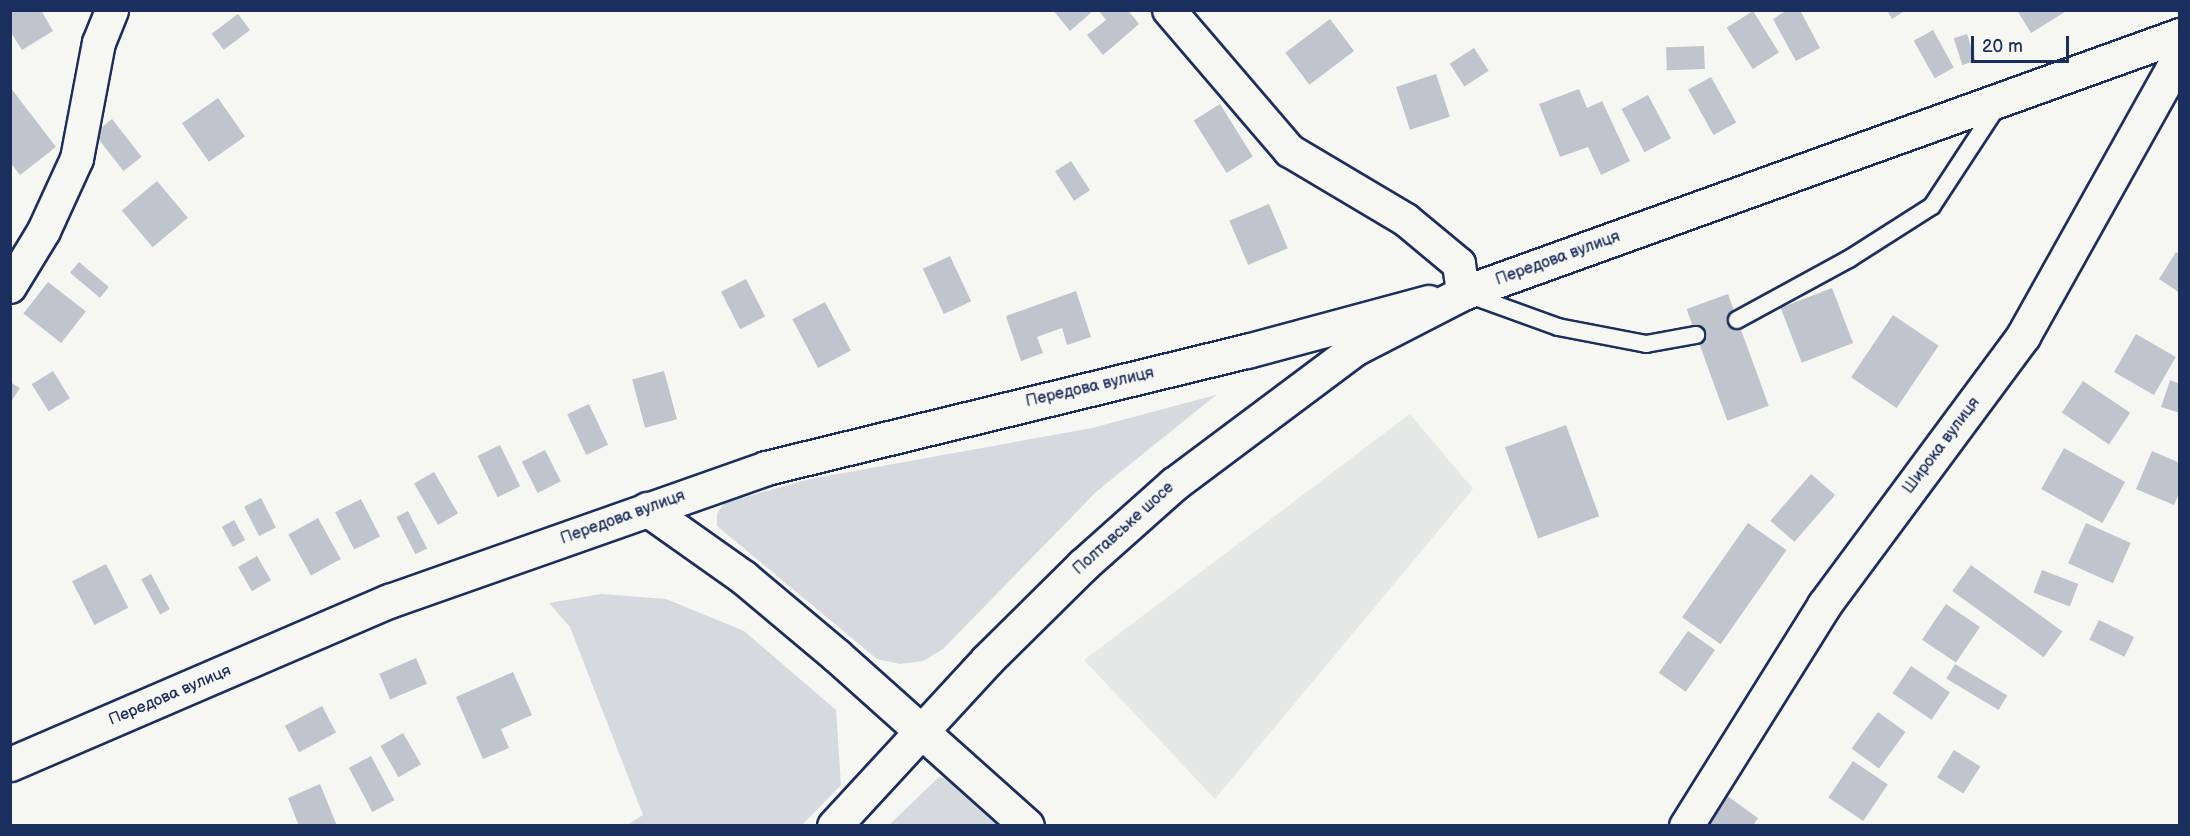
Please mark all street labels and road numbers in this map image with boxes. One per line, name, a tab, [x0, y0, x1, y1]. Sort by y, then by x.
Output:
street label: Передова вулиця	[1493, 228, 1623, 290]
street label: Передова вулиця	[1024, 364, 1156, 412]
street label: Широка вулиця	[1899, 394, 1985, 498]
street label: Полтавське шосе	[1070, 479, 1178, 579]
street label: Передова вулиця	[558, 487, 688, 549]
street label: Передова вулиця	[106, 662, 234, 730]

